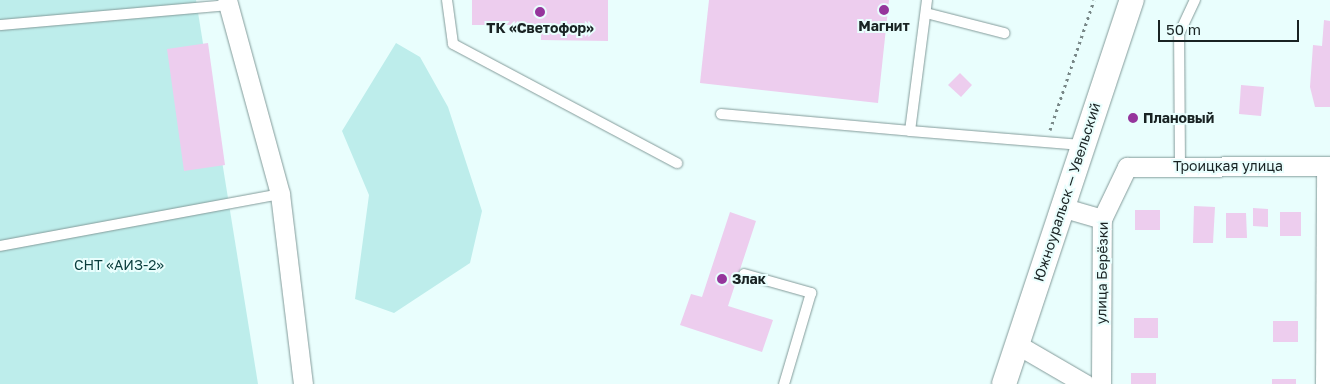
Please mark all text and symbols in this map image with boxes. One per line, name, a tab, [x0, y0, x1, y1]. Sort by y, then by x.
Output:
marker: Магнит	[878, 4, 890, 16]
marker: ТК «Светофор»	[534, 6, 546, 18]
scale bar	[1160, 10, 1301, 42]
place label: Магнит	[858, 18, 910, 34]
place label: ТК «Светофор»	[486, 20, 594, 36]
text: 50 m	[1166, 20, 1201, 38]
street label: Южноуральск — Увельский	[1030, 100, 1104, 284]
place label: Плановый	[1143, 110, 1214, 126]
marker: Плановый	[1127, 112, 1139, 124]
street label: Троицкая улица	[1173, 158, 1283, 174]
street label: улица Берёзки	[1093, 222, 1111, 324]
park label: СНТ «АИЗ-2»	[74, 257, 164, 273]
place label: Злак	[732, 271, 766, 287]
marker: Злак	[716, 273, 728, 285]

